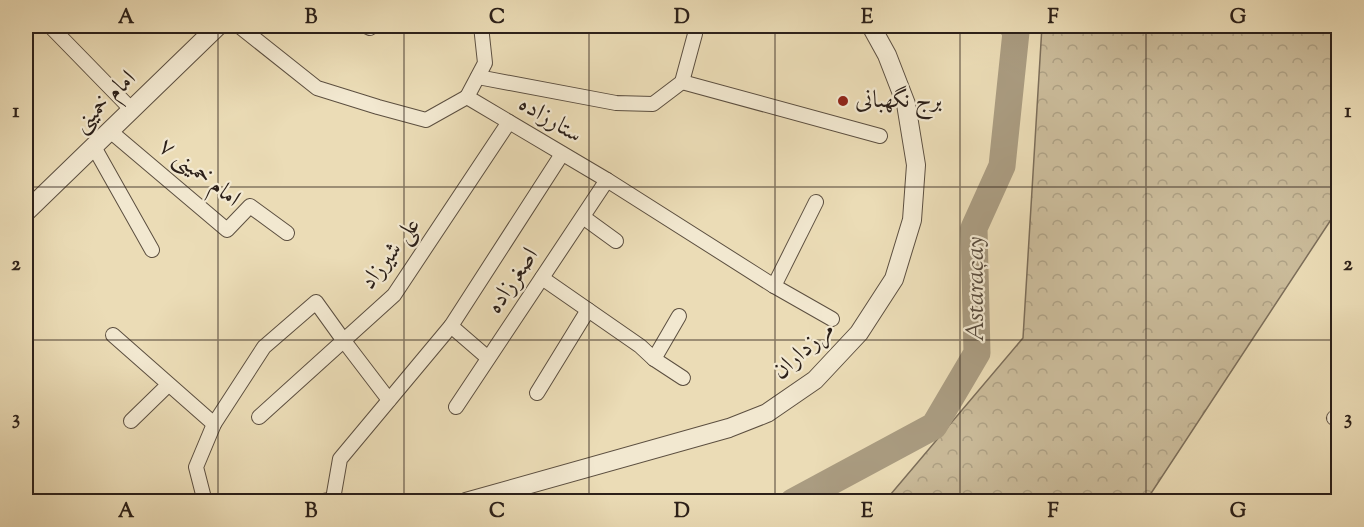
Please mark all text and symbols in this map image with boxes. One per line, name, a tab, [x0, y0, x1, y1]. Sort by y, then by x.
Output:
text: A	[118, 4, 135, 33]
text: B	[305, 4, 318, 33]
text: C	[489, 4, 505, 33]
text: D	[674, 4, 690, 33]
text: E	[861, 4, 874, 33]
text: F	[1047, 4, 1059, 33]
text: G	[1230, 4, 1247, 33]
street label: امام خمینی	[66, 63, 146, 142]
place label: برج نگهبانی	[855, 84, 942, 120]
street label: ستارزاده	[512, 88, 588, 152]
marker: برج نگهبانی	[836, 94, 850, 108]
text: 1	[13, 98, 20, 127]
text: 1	[1345, 98, 1352, 127]
street label: امام خمینی ۷	[149, 130, 247, 218]
street label: علی شیرزاد	[353, 211, 429, 297]
water label: Astaraçay	[958, 236, 995, 342]
street label: اصغرزاده	[478, 241, 548, 321]
text: 2	[11, 251, 21, 280]
text: 2	[1343, 251, 1353, 280]
street label: مرزداران	[765, 314, 843, 388]
text: 3	[12, 405, 20, 434]
text: 3	[1344, 405, 1352, 434]
text: A	[118, 498, 135, 527]
text: B	[305, 498, 318, 527]
text: C	[489, 498, 505, 527]
text: D	[674, 498, 690, 527]
text: E	[861, 498, 874, 527]
text: F	[1047, 498, 1059, 527]
text: G	[1230, 498, 1247, 527]

